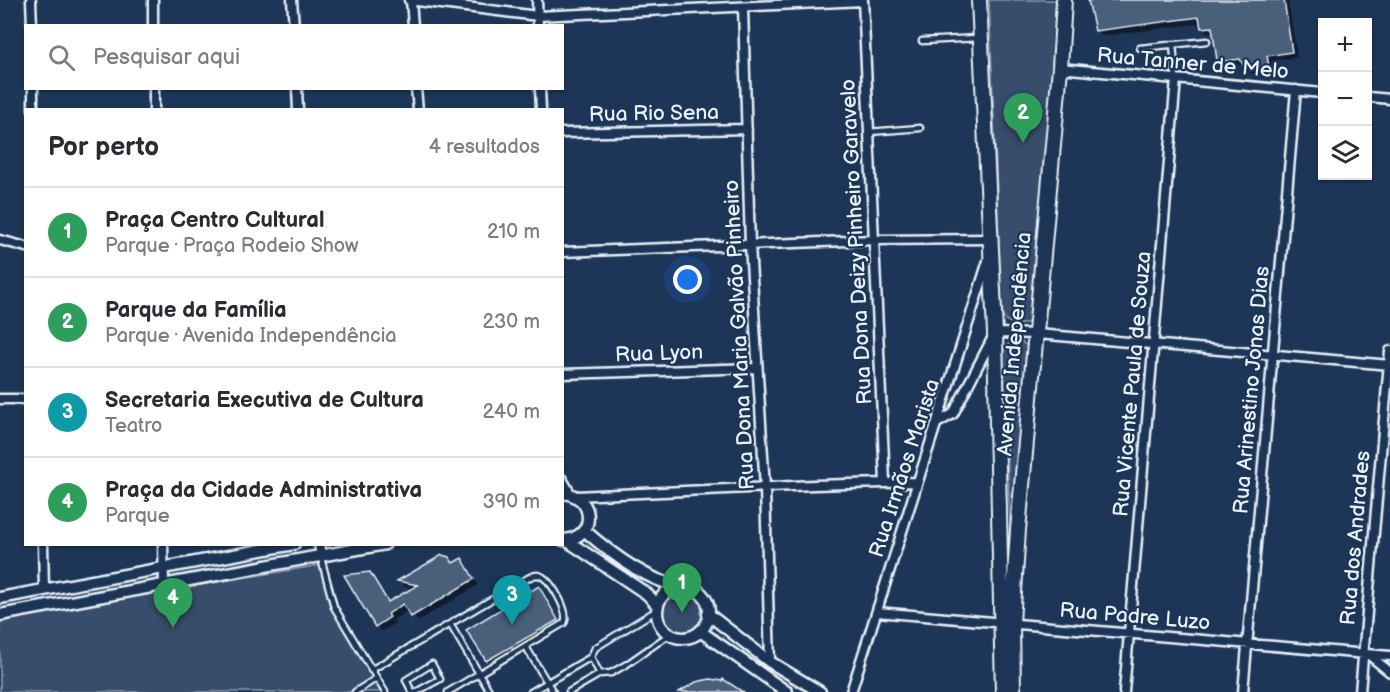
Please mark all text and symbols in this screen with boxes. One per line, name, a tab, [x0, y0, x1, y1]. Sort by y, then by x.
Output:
map controls	[1318, 18, 1372, 180]
button: +	[1318, 18, 1372, 72]
search box	[24, 24, 564, 90]
icon: search	[45, 41, 78, 74]
street label: Rua Tanner de Melo	[1096, 43, 1290, 84]
text: Pesquisar aqui	[93, 44, 240, 71]
button: −	[1318, 72, 1372, 126]
street label: Rua Dona Deizy Pinheiro Garavelo	[835, 79, 878, 405]
pin: 2	[1004, 94, 1042, 143]
street label: Rua Rio Sena	[589, 100, 719, 127]
button: layers	[1318, 126, 1372, 180]
text: Por perto	[48, 132, 159, 163]
text: 4 resultados	[429, 135, 540, 159]
street label: Rua Dona Maria Galvão Pinheiro	[719, 179, 760, 491]
text: Praça Centro Cultural	[105, 207, 324, 234]
text: 1	[63, 220, 72, 244]
text: 210 m	[487, 220, 540, 244]
street label: Avenida Independência	[992, 231, 1037, 457]
text: Parque · Praça Rodeio Show	[105, 234, 358, 258]
street label: Rua Vicente Paula de Souza	[1108, 250, 1157, 518]
your location	[673, 265, 702, 294]
street label: Rua Arinestino Jonas Dias	[1228, 265, 1275, 515]
text: Parque da Família	[105, 297, 287, 324]
text: 2	[62, 310, 73, 334]
text: 230 m	[483, 310, 540, 334]
text: Parque · Avenida Independência	[105, 324, 397, 348]
street label: Rua Lyon	[615, 339, 703, 368]
street label: Rua Irmãos Marista	[864, 376, 945, 561]
text: Secretaria Executiva de Cultura	[105, 387, 424, 414]
text: 3	[62, 400, 73, 424]
text: 240 m	[483, 400, 540, 424]
text: Teatro	[105, 414, 162, 438]
street label: Rua dos Andrades	[1335, 450, 1376, 626]
text: Praça da Cidade Administrativa	[105, 477, 422, 504]
text: 4	[62, 490, 73, 514]
text: 390 m	[482, 490, 540, 514]
text: Parque	[105, 504, 170, 528]
pin: 1	[662, 564, 702, 613]
pin: 3	[492, 576, 532, 625]
pin: 4	[154, 578, 192, 628]
street label: Rua Padre Luzo	[1059, 597, 1211, 636]

